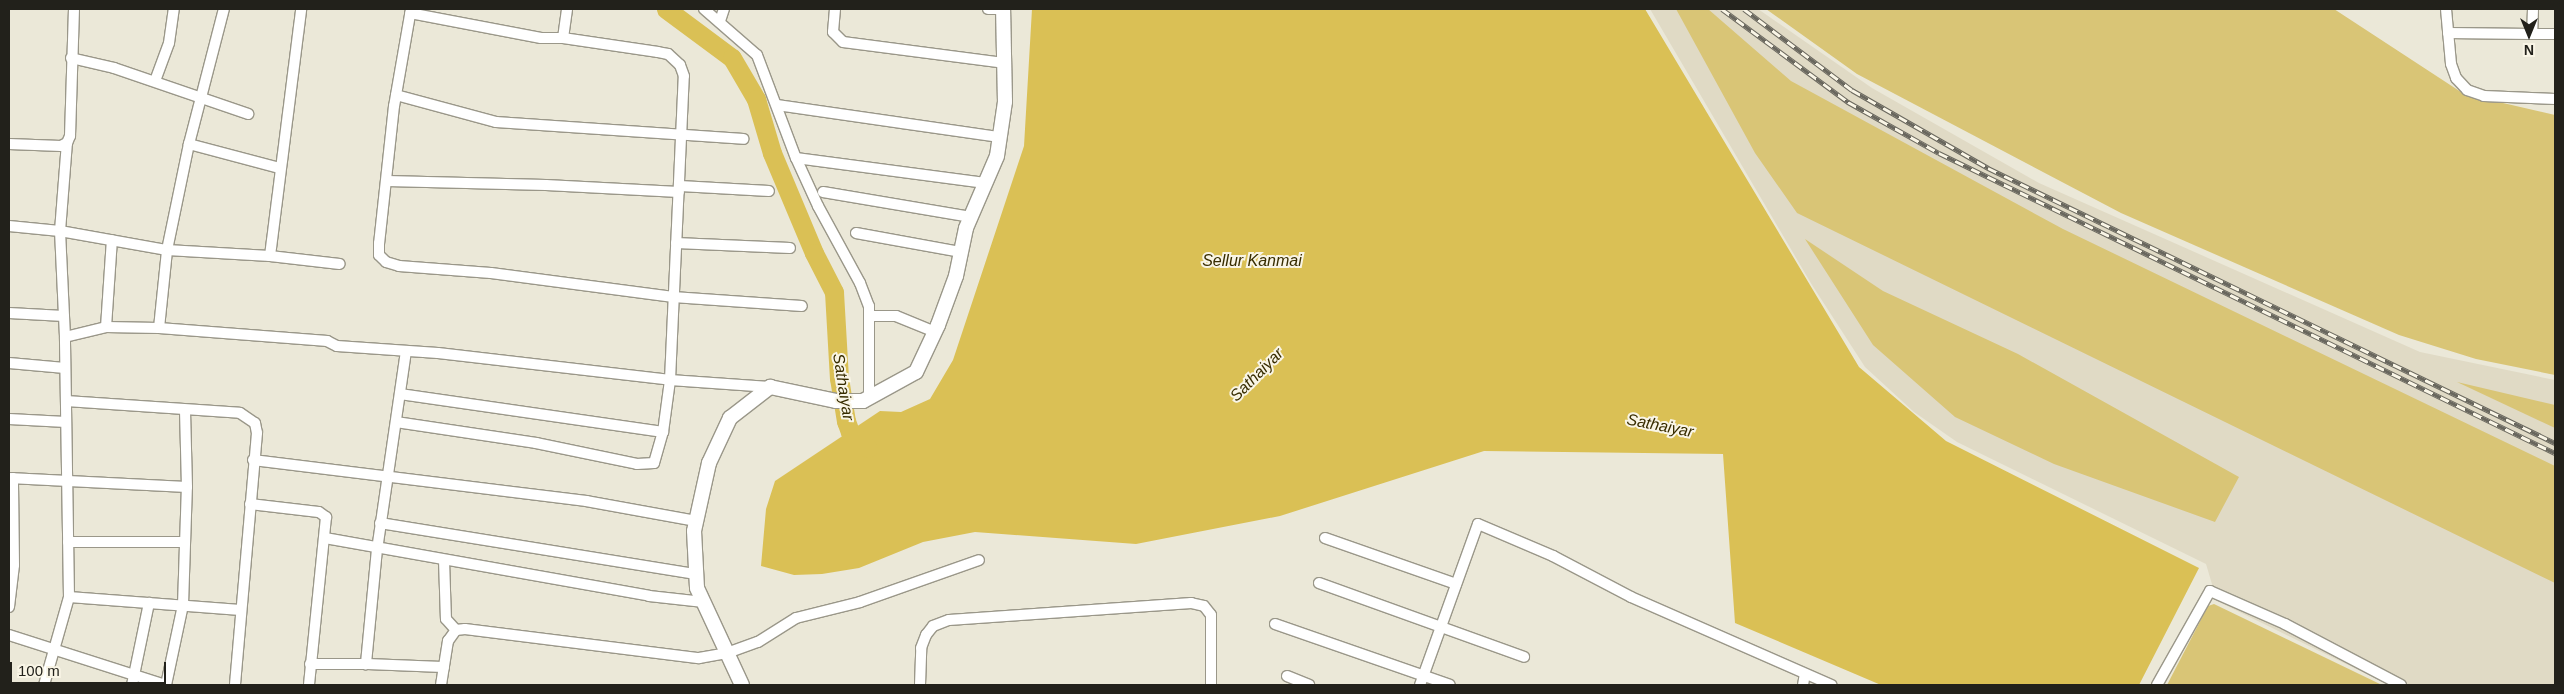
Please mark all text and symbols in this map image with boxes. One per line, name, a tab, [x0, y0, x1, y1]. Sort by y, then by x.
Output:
north arrow	[2504, 10, 2554, 60]
text: N	[2524, 42, 2534, 58]
water label: Sellur Kanmai	[1202, 251, 1302, 271]
water label: Sathaiyar	[1226, 344, 1288, 406]
water label: Sathaiyar	[828, 352, 858, 422]
water label: Sathaiyar	[1625, 410, 1695, 442]
scale bar	[12, 652, 169, 684]
text: 100 m	[18, 662, 60, 679]

